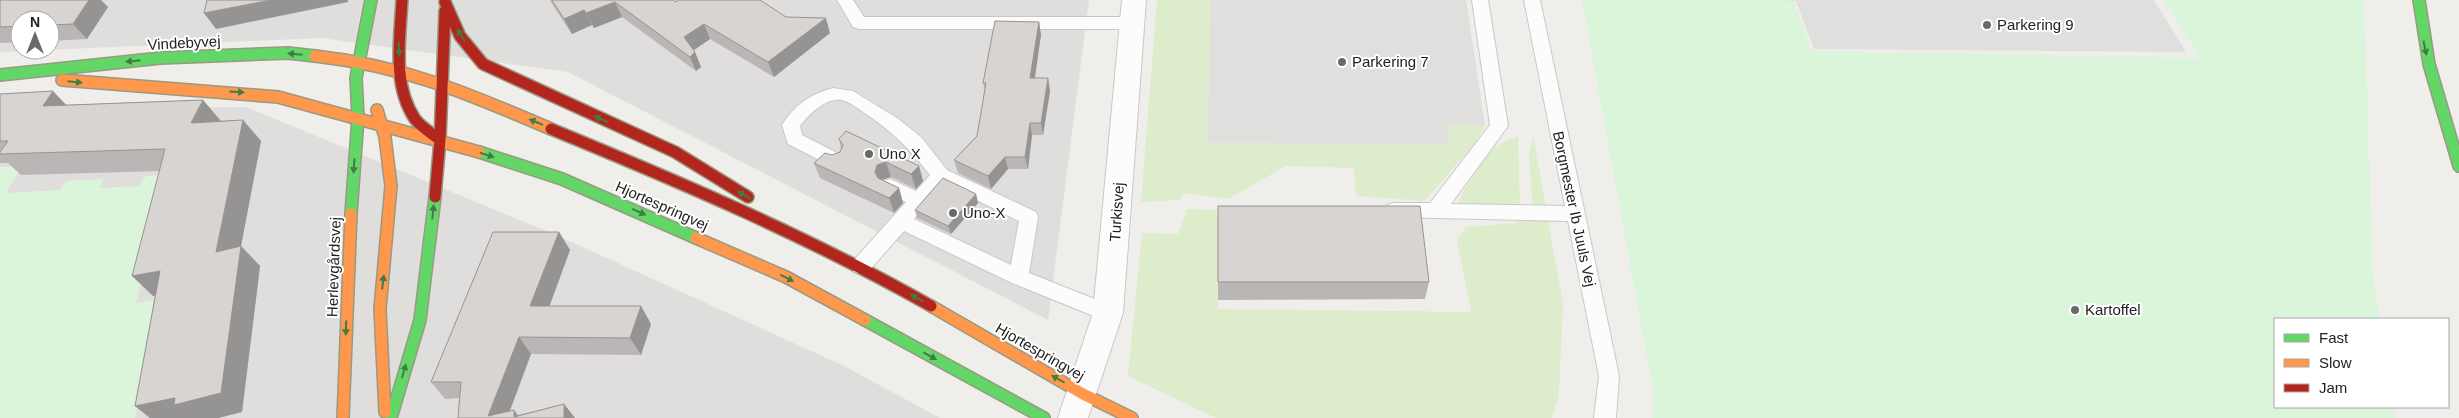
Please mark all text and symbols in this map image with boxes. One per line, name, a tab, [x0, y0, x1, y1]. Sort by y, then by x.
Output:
north arrow	[10, 10, 60, 60]
text: N	[30, 14, 40, 30]
place label: Parkering 9	[1997, 16, 2074, 33]
marker: Parkering 9	[1981, 19, 1993, 31]
one-way arrow	[456, 29, 465, 42]
street label: Vindebyvej	[147, 32, 221, 53]
one-way arrow	[396, 41, 404, 57]
one-way arrow	[2421, 41, 2429, 56]
one-way arrow	[286, 50, 302, 58]
place label: Parkering 7	[1352, 53, 1429, 70]
marker: Parkering 7	[1336, 56, 1348, 68]
one-way arrow	[124, 58, 140, 66]
one-way arrow	[67, 78, 83, 86]
one-way arrow	[229, 88, 245, 96]
one-way arrow	[594, 115, 608, 123]
one-way arrow	[529, 117, 543, 125]
street label: Borgmester Ib Juuls Vej	[1550, 130, 1599, 288]
place label: Uno X	[879, 145, 921, 162]
marker: Uno X	[863, 148, 875, 160]
one-way arrow	[479, 152, 494, 159]
one-way arrow	[350, 158, 358, 174]
street label: Hjortespringvej	[613, 177, 711, 234]
street label: Turkisvej	[1106, 182, 1127, 242]
one-way arrow	[738, 190, 751, 199]
one-way arrow	[429, 203, 437, 219]
place label: Uno-X	[963, 204, 1006, 221]
marker: Uno-X	[947, 207, 959, 219]
one-way arrow	[632, 209, 646, 217]
street label: Herlevgårdsvej	[323, 217, 344, 317]
one-way arrow	[379, 274, 387, 290]
one-way arrow	[780, 274, 794, 282]
one-way arrow	[911, 294, 924, 303]
place label: Kartoffel	[2085, 301, 2141, 318]
marker: Kartoffel	[2069, 304, 2081, 316]
legend	[2274, 318, 2449, 408]
street label: Hjortespringvej	[993, 319, 1088, 384]
one-way arrow	[342, 320, 350, 336]
text: Fast	[2319, 329, 2349, 346]
one-way arrow	[923, 351, 937, 360]
text: Slow	[2319, 354, 2352, 371]
one-way arrow	[401, 364, 409, 379]
one-way arrow	[1051, 375, 1065, 384]
text: Jam	[2319, 379, 2347, 396]

